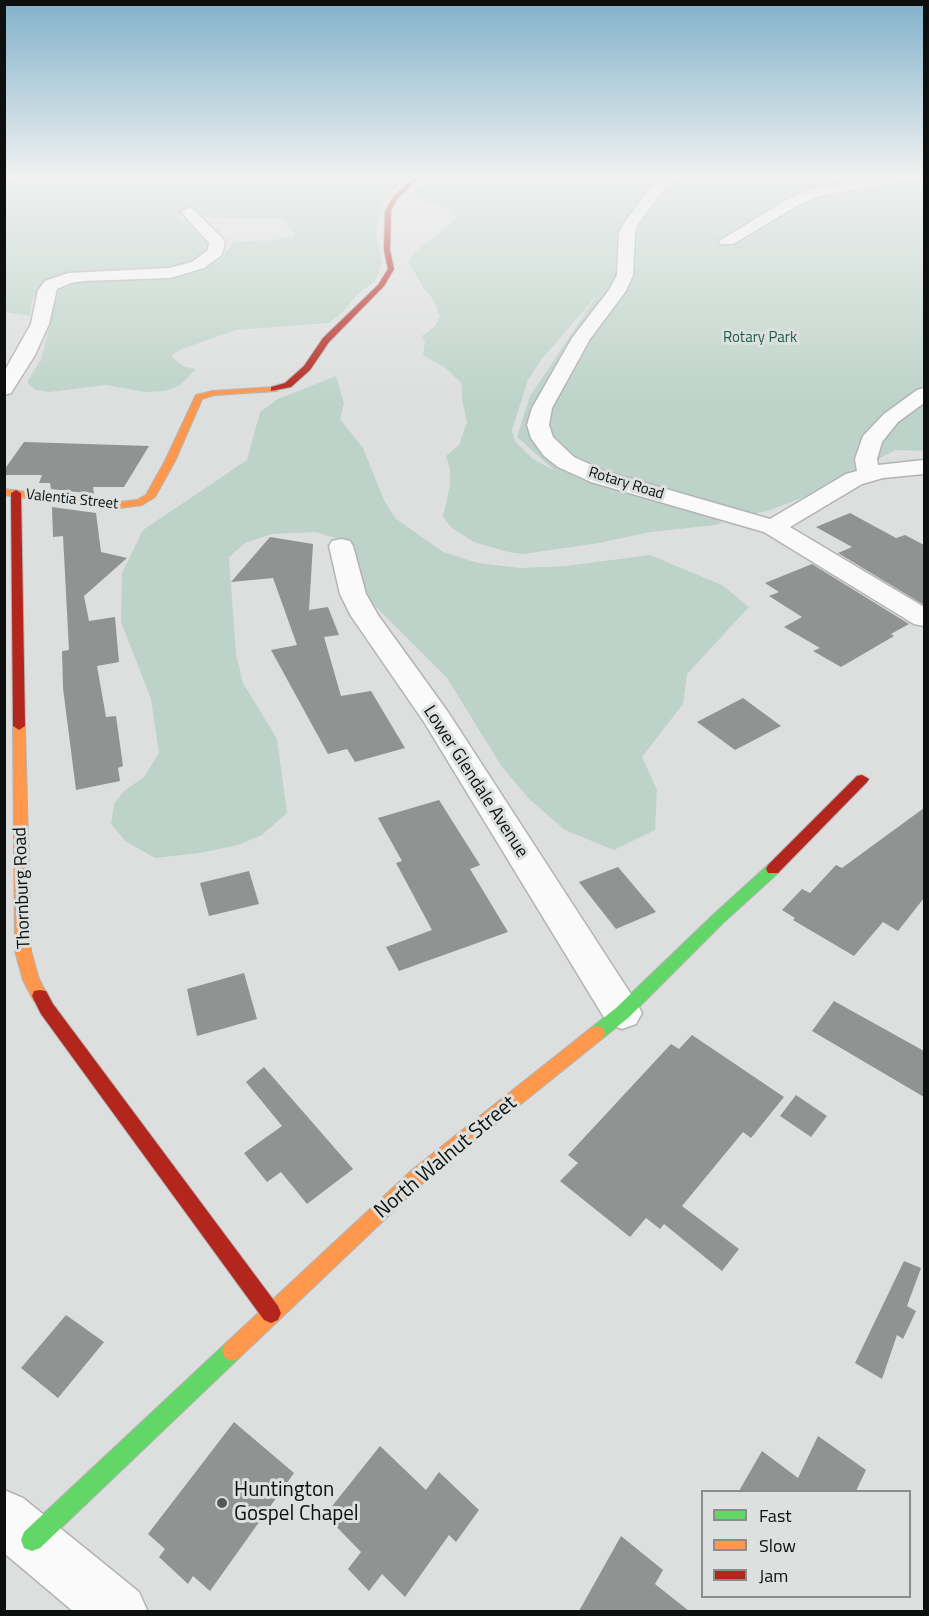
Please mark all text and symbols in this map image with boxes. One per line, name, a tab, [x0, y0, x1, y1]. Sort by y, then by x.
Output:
park label: Rotary Park	[723, 329, 797, 347]
street label: Rotary Road	[586, 464, 666, 504]
street label: Valentia Street	[25, 486, 119, 514]
street label: Lower Glendale Avenue	[418, 702, 532, 862]
street label: Thornburg Road	[10, 827, 36, 949]
street label: North Walnut Street	[370, 1091, 522, 1225]
place label: Huntington Gospel Chapel	[234, 1478, 359, 1528]
legend	[701, 1490, 911, 1598]
marker: Huntington Gospel Chapel	[215, 1496, 229, 1510]
text: Fast	[759, 1502, 792, 1529]
text: Slow	[759, 1532, 796, 1559]
text: Jam	[759, 1562, 788, 1589]

